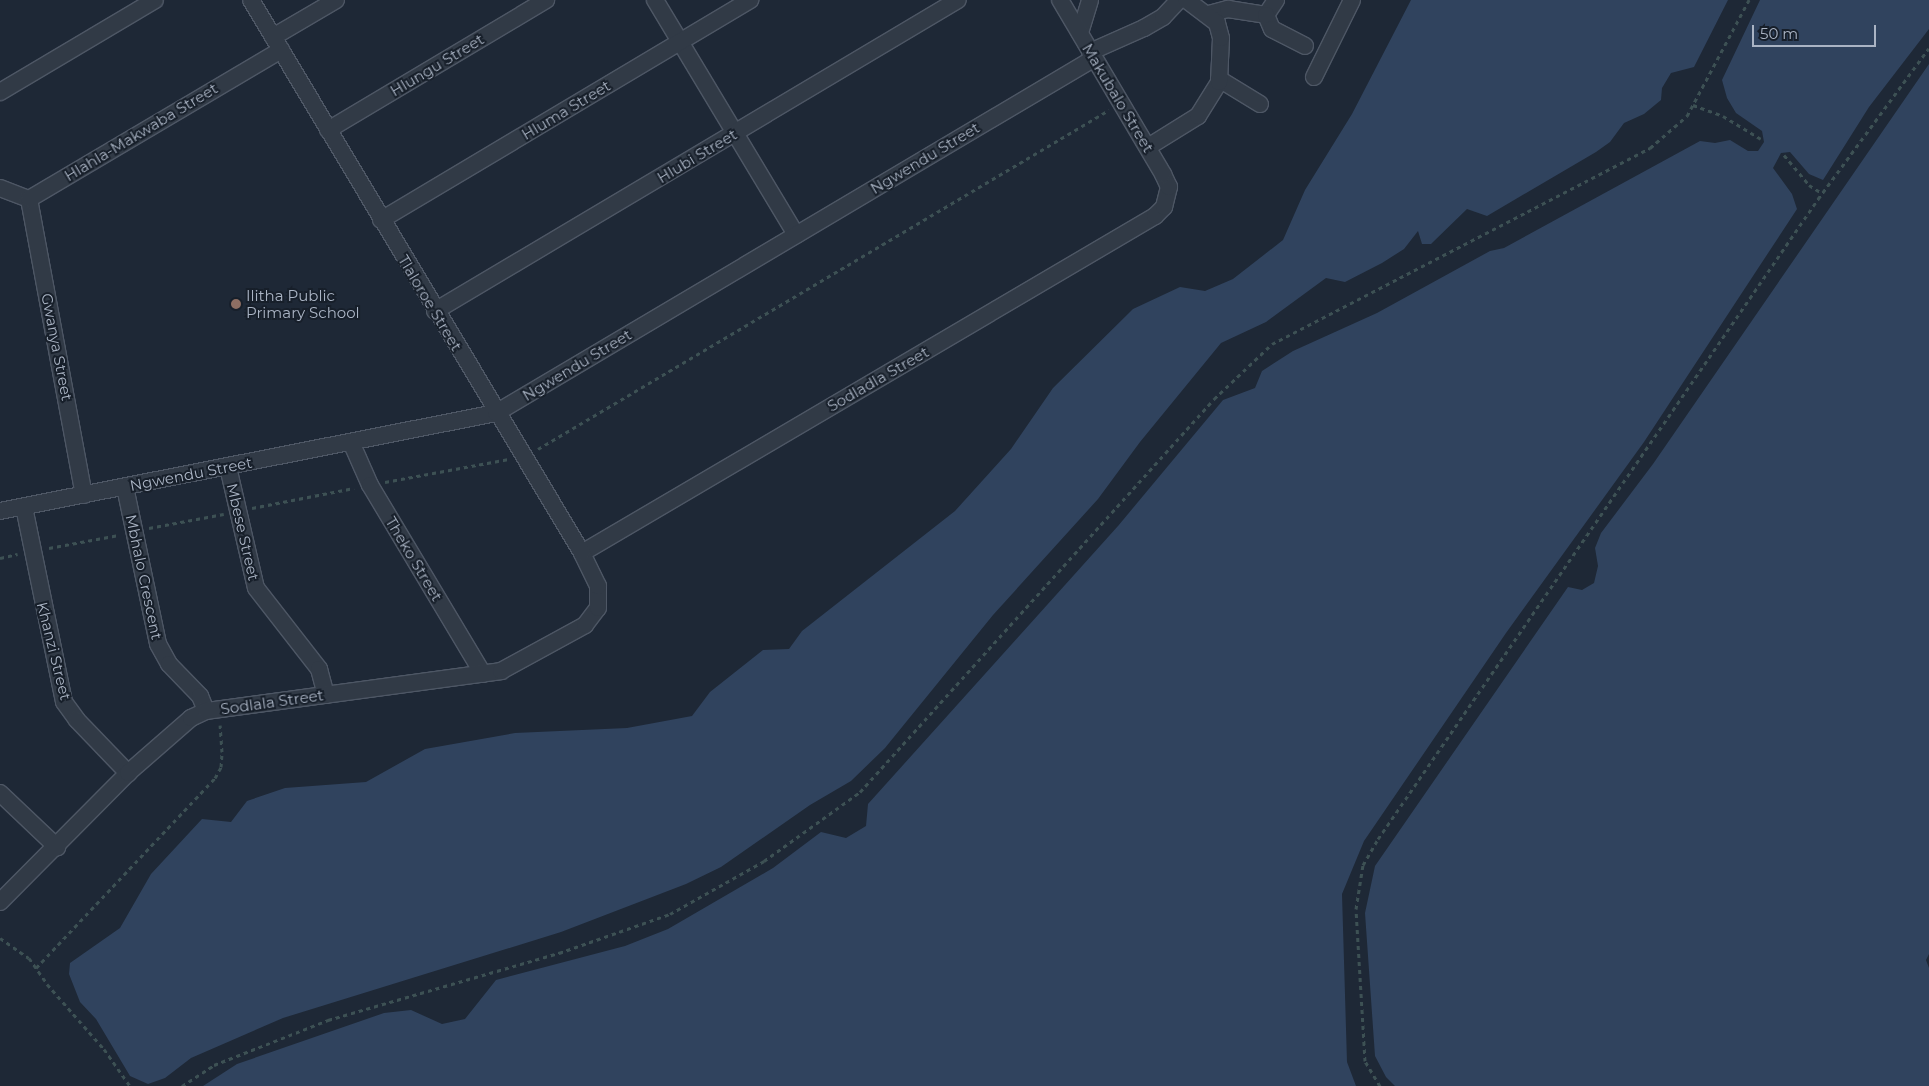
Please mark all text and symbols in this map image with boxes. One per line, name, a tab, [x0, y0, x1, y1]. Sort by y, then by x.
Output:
scale bar	[1754, 15, 1878, 47]
text: 50 m	[1760, 24, 1798, 43]
street label: Hlungu Street	[387, 30, 487, 100]
street label: Makubalo Street	[1078, 40, 1158, 156]
street label: Hluma Street	[518, 76, 614, 144]
street label: Hlahla-Makwaba Street	[61, 79, 221, 185]
street label: Ngwendu Street	[867, 118, 983, 198]
street label: Hlubi Street	[654, 125, 740, 187]
street label: Tlaloroe Street	[394, 252, 466, 354]
place label: Ilitha Public Primary School	[246, 286, 360, 321]
street label: Gwanya Street	[38, 292, 76, 402]
marker: Ilitha Public Primary School	[230, 298, 242, 310]
street label: Ngwendu Street	[519, 325, 635, 405]
street label: Sodladla Street	[824, 343, 932, 415]
street label: Ngwendu Street	[128, 453, 254, 495]
street label: Mbese Street	[223, 482, 263, 582]
street label: Mbhalo Crescent	[122, 513, 166, 641]
street label: Theko Street	[382, 514, 446, 604]
street label: Khanzi Street	[33, 600, 75, 702]
street label: Sodlala Street	[219, 686, 325, 718]

